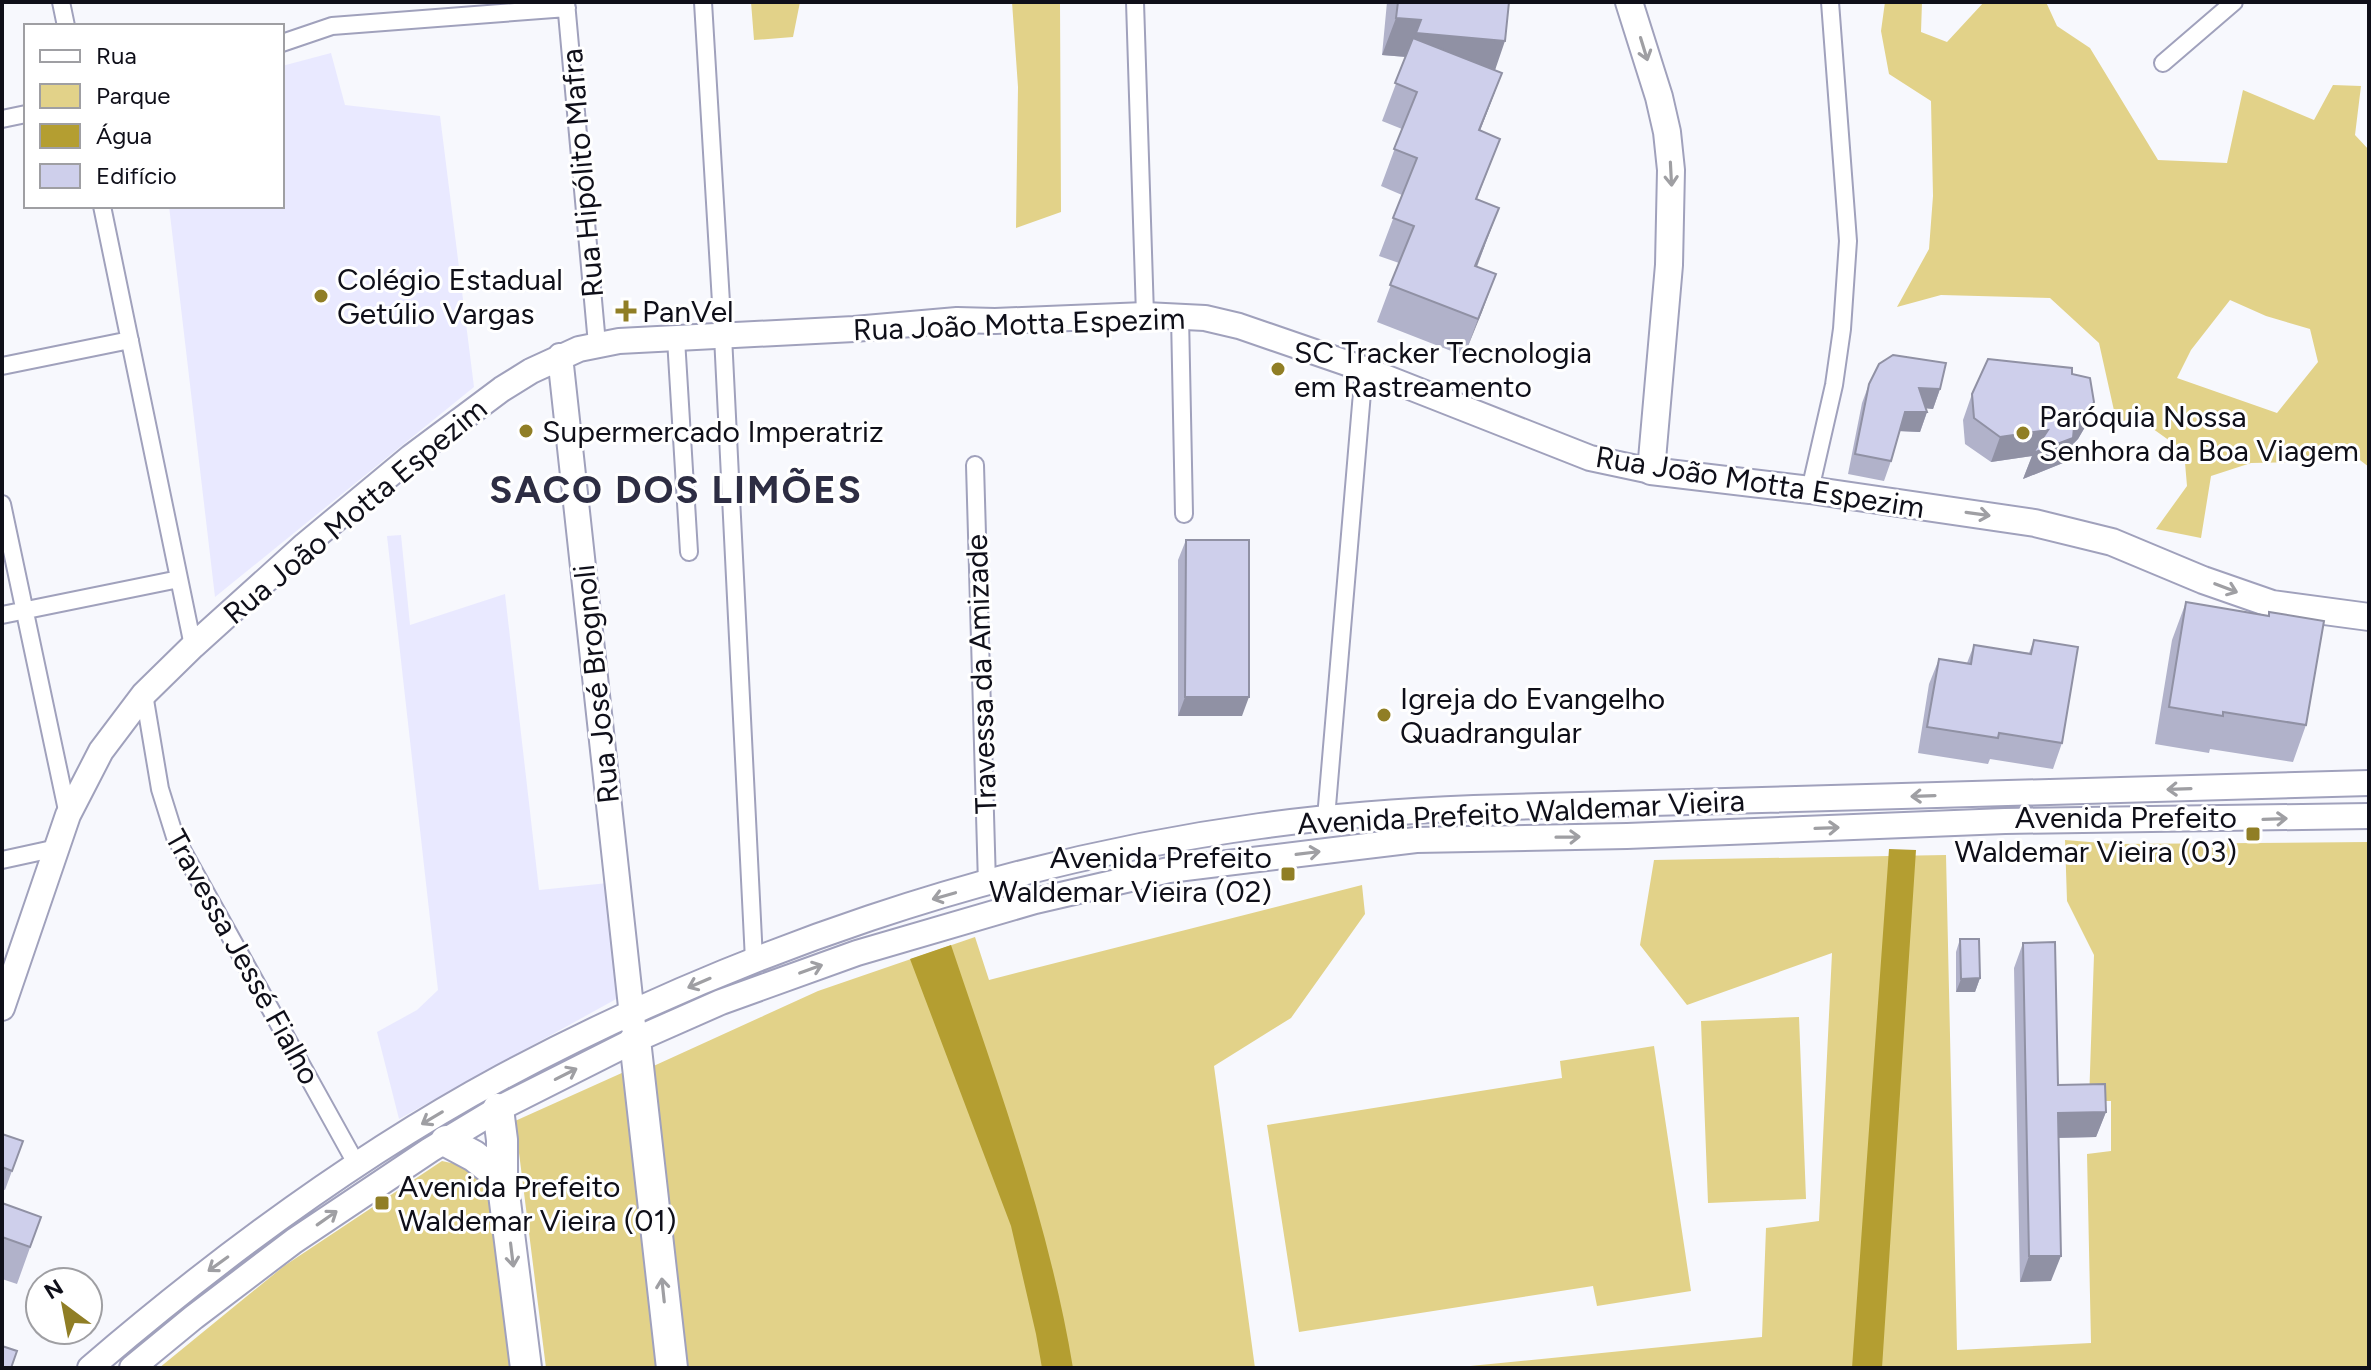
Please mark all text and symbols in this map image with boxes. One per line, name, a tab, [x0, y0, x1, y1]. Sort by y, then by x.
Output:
legend	[24, 24, 284, 208]
one-way arrow	[1637, 36, 1652, 62]
text: Rua	[96, 41, 137, 70]
street label: Rua Hipólito Mafra	[553, 47, 611, 299]
text: Parque	[96, 81, 170, 110]
text: Água	[96, 121, 152, 150]
one-way arrow	[1664, 160, 1679, 187]
text: Edifício	[96, 161, 177, 190]
place label: Colégio Estadual Getúlio Vargas	[337, 261, 563, 332]
marker: Colégio Estadual Getúlio Vargas	[312, 287, 330, 305]
place label: PanVel	[642, 293, 734, 330]
street label: Rua João Motta Espezim	[852, 300, 1186, 348]
marker: PanVel	[617, 302, 635, 320]
place label: SC Tracker Tecnologia em Rastreamento	[1294, 334, 1592, 405]
marker: SC Tracker Tecnologia em Rastreamento	[1269, 360, 1287, 378]
street label: Rua João Motta Espezim	[216, 390, 494, 632]
place label: Paróquia Nossa Senhora da Boa Viagem	[2039, 398, 2359, 469]
place label: Supermercado Imperatriz	[542, 413, 884, 450]
marker: Supermercado Imperatriz	[517, 422, 535, 440]
marker: Paróquia Nossa Senhora da Boa Viagem	[2014, 424, 2032, 442]
street label: Rua João Motta Espezim	[1593, 438, 1927, 526]
district label: SACO DOS LIMÕES	[489, 467, 863, 513]
one-way arrow	[1965, 507, 1990, 522]
street label: Travessa da Amizade	[958, 534, 1004, 814]
street label: Rua José Brognoli	[565, 563, 627, 805]
one-way arrow	[2213, 582, 2238, 597]
place label: Igreja do Evangelho Quadrangular	[1400, 680, 1665, 751]
marker: Igreja do Evangelho Quadrangular	[1375, 706, 1393, 724]
one-way arrow	[2166, 781, 2193, 796]
street label: Avenida Prefeito Waldemar Vieira	[1296, 782, 1746, 842]
one-way arrow	[1910, 788, 1937, 804]
place label: Avenida Prefeito Waldemar Vieira (03)	[1955, 799, 2237, 870]
one-way arrow	[2261, 811, 2288, 826]
one-way arrow	[1813, 821, 1840, 836]
street label: Travessa Jessé Fialho	[158, 823, 328, 1091]
marker: Avenida Prefeito Waldemar Vieira (03)	[2244, 825, 2262, 843]
one-way arrow	[1554, 829, 1581, 845]
place label: Avenida Prefeito Waldemar Vieira (02)	[989, 839, 1272, 910]
one-way arrow	[1294, 846, 1321, 861]
marker: Avenida Prefeito Waldemar Vieira (02)	[1279, 865, 1297, 883]
one-way arrow	[932, 889, 958, 904]
one-way arrow	[798, 961, 823, 975]
one-way arrow	[687, 976, 712, 991]
one-way arrow	[554, 1066, 578, 1081]
one-way arrow	[421, 1110, 444, 1126]
place label: Avenida Prefeito Waldemar Vieira (01)	[398, 1168, 677, 1239]
marker: Avenida Prefeito Waldemar Vieira (01)	[373, 1194, 391, 1212]
one-way arrow	[316, 1210, 338, 1226]
one-way arrow	[504, 1241, 519, 1268]
one-way arrow	[207, 1256, 229, 1272]
north arrow	[24, 1266, 104, 1346]
text: N	[39, 1274, 68, 1305]
one-way arrow	[656, 1278, 671, 1304]

